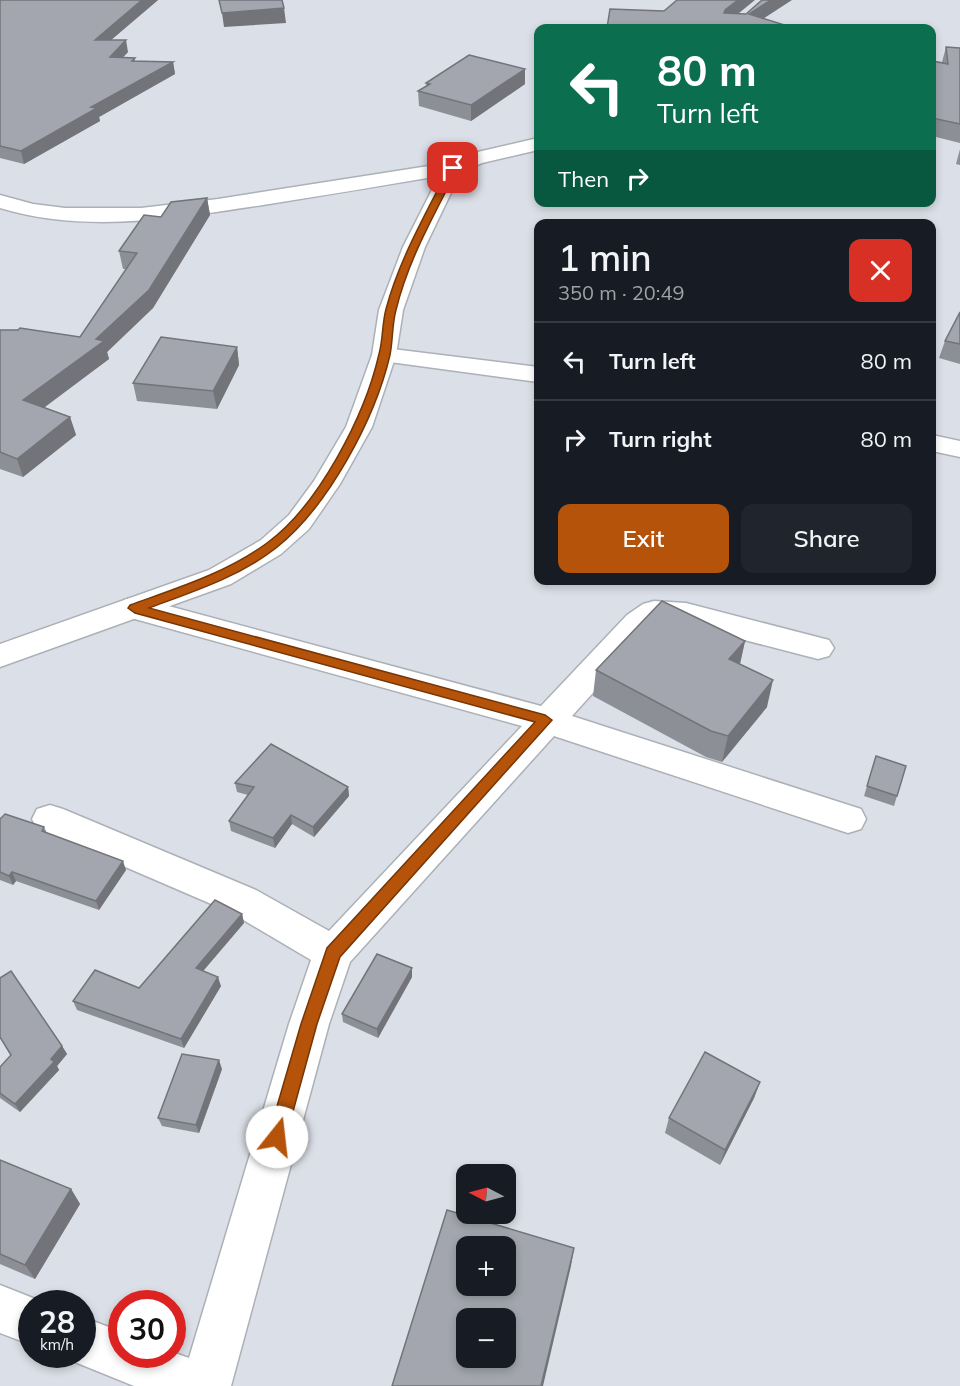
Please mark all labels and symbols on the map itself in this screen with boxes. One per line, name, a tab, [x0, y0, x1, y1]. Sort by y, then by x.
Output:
pin	[427, 142, 478, 193]
position arrow	[245, 1105, 309, 1169]
north arrow	[456, 1164, 516, 1224]
speed limit sign: 30	[108, 1290, 186, 1368]

